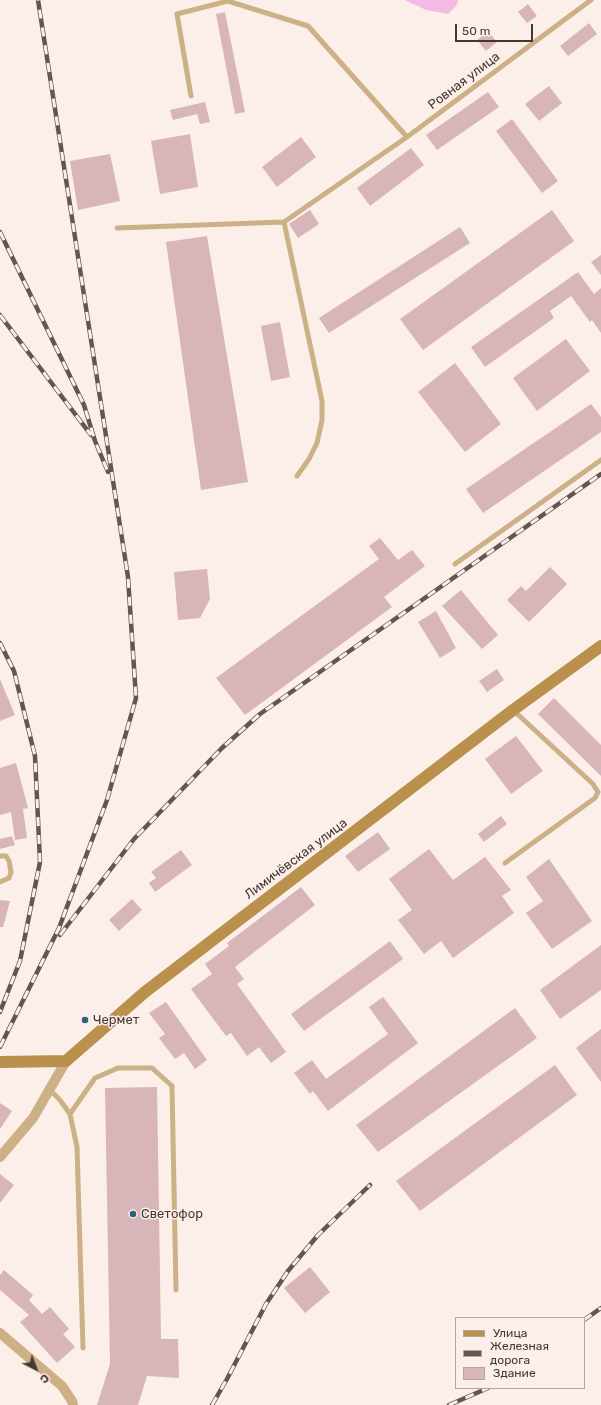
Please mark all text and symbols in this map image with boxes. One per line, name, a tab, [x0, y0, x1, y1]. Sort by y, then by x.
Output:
scale bar	[457, 16, 535, 42]
text: 50 m	[462, 24, 490, 38]
street label: Ровная улица	[425, 49, 503, 113]
street label: Лимичёвская улица	[242, 815, 350, 903]
place label: Чермет	[93, 1012, 139, 1028]
marker: Чермет	[80, 1015, 90, 1025]
place label: Светофор	[141, 1206, 203, 1222]
marker: Светофор	[128, 1209, 138, 1219]
legend	[455, 1317, 585, 1389]
text: Улица	[493, 1326, 527, 1340]
text: Железная дорога	[490, 1339, 549, 1367]
north arrow	[16, 1349, 56, 1389]
text: Здание	[493, 1366, 536, 1380]
text: С	[37, 1371, 52, 1386]

